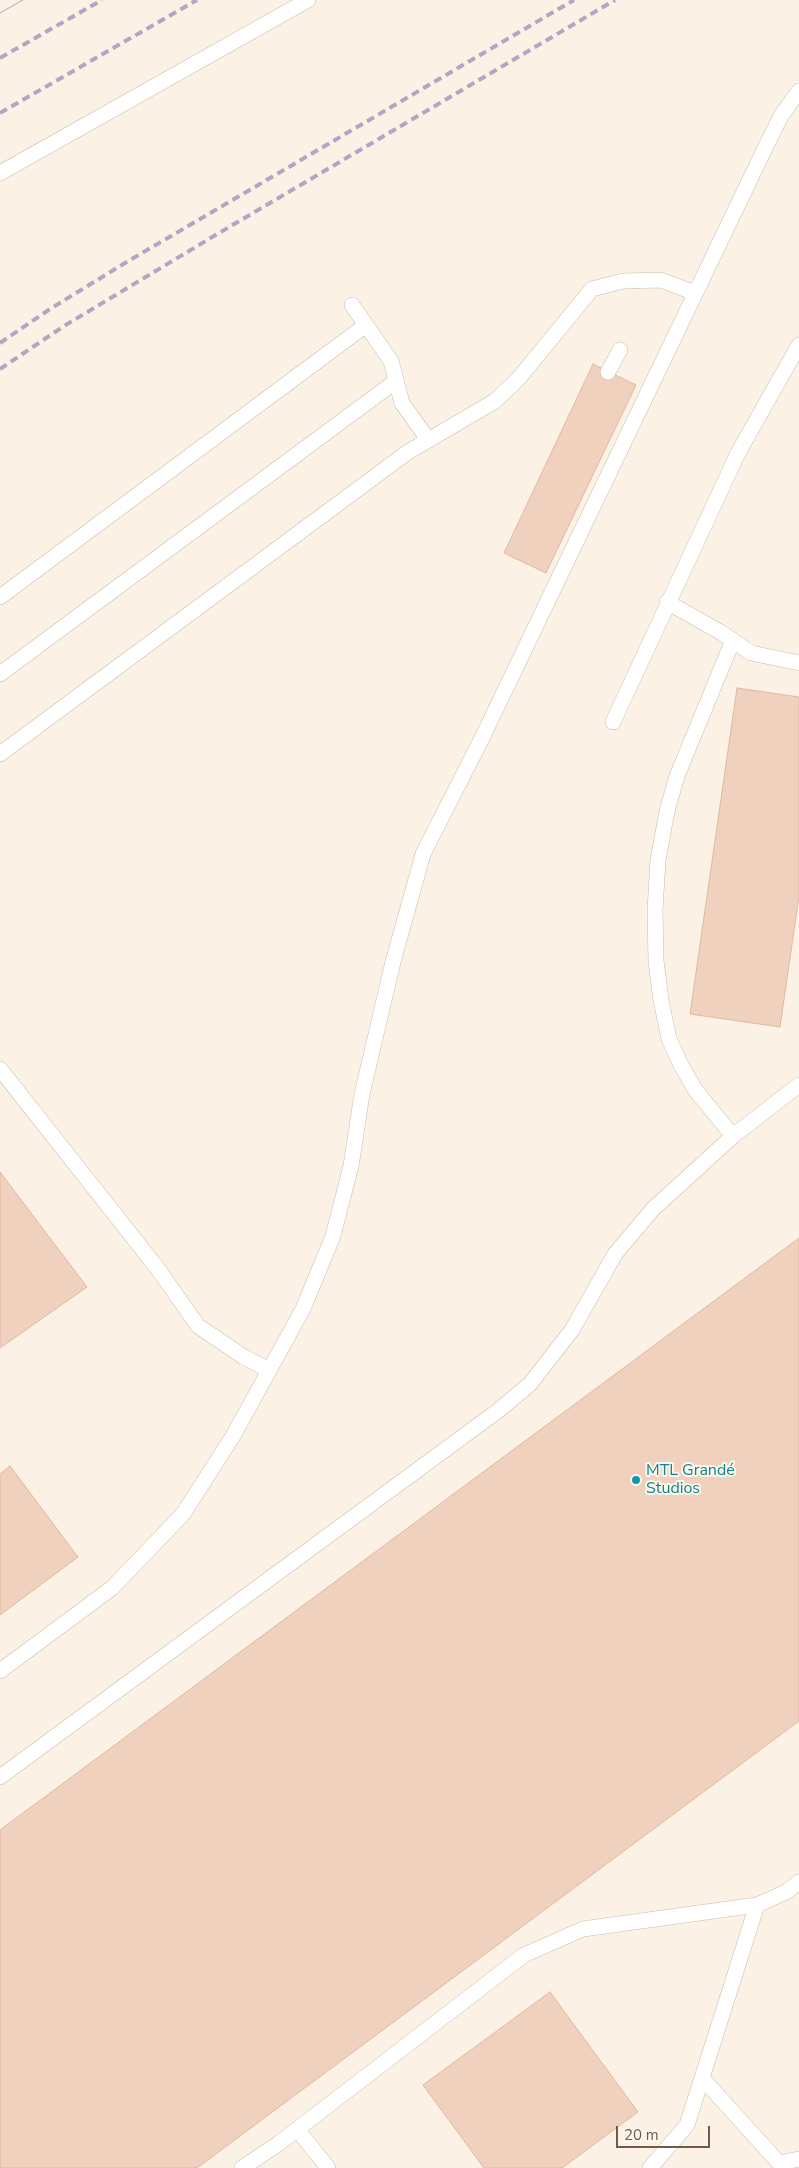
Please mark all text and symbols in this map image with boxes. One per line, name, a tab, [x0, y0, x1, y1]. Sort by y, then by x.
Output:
place label: MTL Grandé Studios	[646, 1461, 735, 1499]
marker: MTL Grandé Studios	[630, 1474, 642, 1486]
scale bar	[619, 2116, 713, 2148]
text: 20 m	[624, 2125, 659, 2145]

